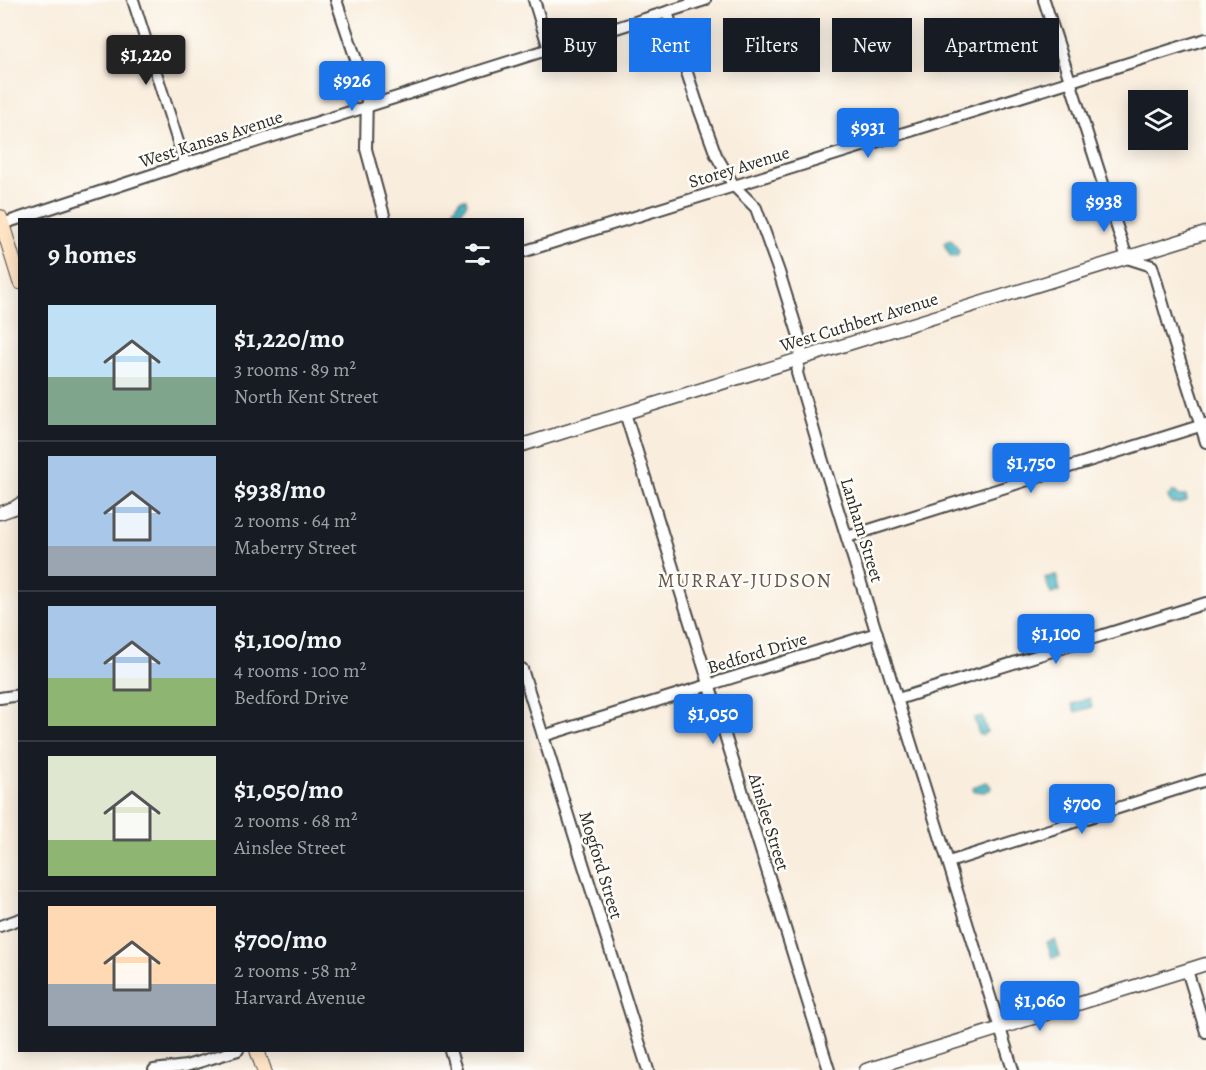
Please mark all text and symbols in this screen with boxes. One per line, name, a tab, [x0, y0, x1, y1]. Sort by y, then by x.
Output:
chip: Buy	[542, 18, 617, 72]
chip: Rent	[629, 18, 711, 72]
chip: Filters	[723, 18, 820, 72]
chip: New	[832, 18, 912, 72]
chip: Apartment	[924, 18, 1059, 72]
pin: $1,220	[97, 35, 195, 86]
text: $1,220	[120, 41, 172, 68]
pin: $926	[316, 61, 388, 112]
text: $926	[333, 67, 371, 94]
map controls	[1128, 90, 1188, 150]
button: layers	[1128, 90, 1188, 150]
street label: West Kansas Avenue	[135, 104, 286, 174]
pin: $931	[832, 108, 904, 159]
text: $931	[851, 114, 885, 141]
street label: Storey Avenue	[686, 140, 792, 194]
pin: $938	[1068, 182, 1140, 233]
text: $938	[1086, 188, 1122, 215]
text: 9 homes	[48, 237, 137, 272]
icon: filters	[461, 238, 494, 271]
street label: West Cuthbert Avenue	[776, 287, 941, 358]
text: $1,220/mo	[234, 321, 344, 356]
icon: home	[96, 329, 168, 401]
text: 3 rooms · 89 m²	[234, 356, 356, 383]
text: North Kent Street	[234, 383, 378, 410]
pin: $1,750	[982, 443, 1080, 494]
text: $1,750	[1007, 449, 1056, 476]
text: $938/mo	[234, 472, 326, 507]
street label: Lanham Street	[835, 475, 889, 585]
icon: home	[96, 480, 168, 552]
text: 2 rooms · 64 m²	[234, 507, 357, 534]
text: Maberry Street	[234, 534, 357, 561]
district label: MURRAY-JUDSON	[658, 567, 832, 594]
pin: $1,100	[1007, 614, 1105, 665]
text: $1,100	[1031, 620, 1081, 647]
text: $1,100/mo	[234, 622, 342, 657]
street label: Bedford Drive	[704, 626, 810, 680]
icon: home	[96, 630, 168, 702]
text: 4 rooms · 100 m²	[234, 657, 366, 684]
text: Bedford Drive	[234, 684, 349, 711]
pin: $1,050	[664, 694, 762, 745]
text: $1,050	[688, 700, 738, 727]
street label: Ainslee Street	[743, 769, 795, 874]
text: $1,050/mo	[234, 772, 343, 807]
icon: home	[96, 780, 168, 852]
pin: $700	[1046, 784, 1118, 835]
text: $700	[1063, 790, 1101, 817]
text: 2 rooms · 68 m²	[234, 807, 358, 834]
street label: Mogford Street	[573, 808, 629, 922]
text: Ainslee Street	[234, 834, 346, 861]
text: $700/mo	[234, 922, 327, 957]
icon: home	[96, 930, 168, 1002]
text: 2 rooms · 58 m²	[234, 957, 357, 984]
pin: $1,060	[991, 981, 1089, 1032]
text: Harvard Avenue	[234, 984, 366, 1011]
text: $1,060	[1014, 987, 1066, 1014]

